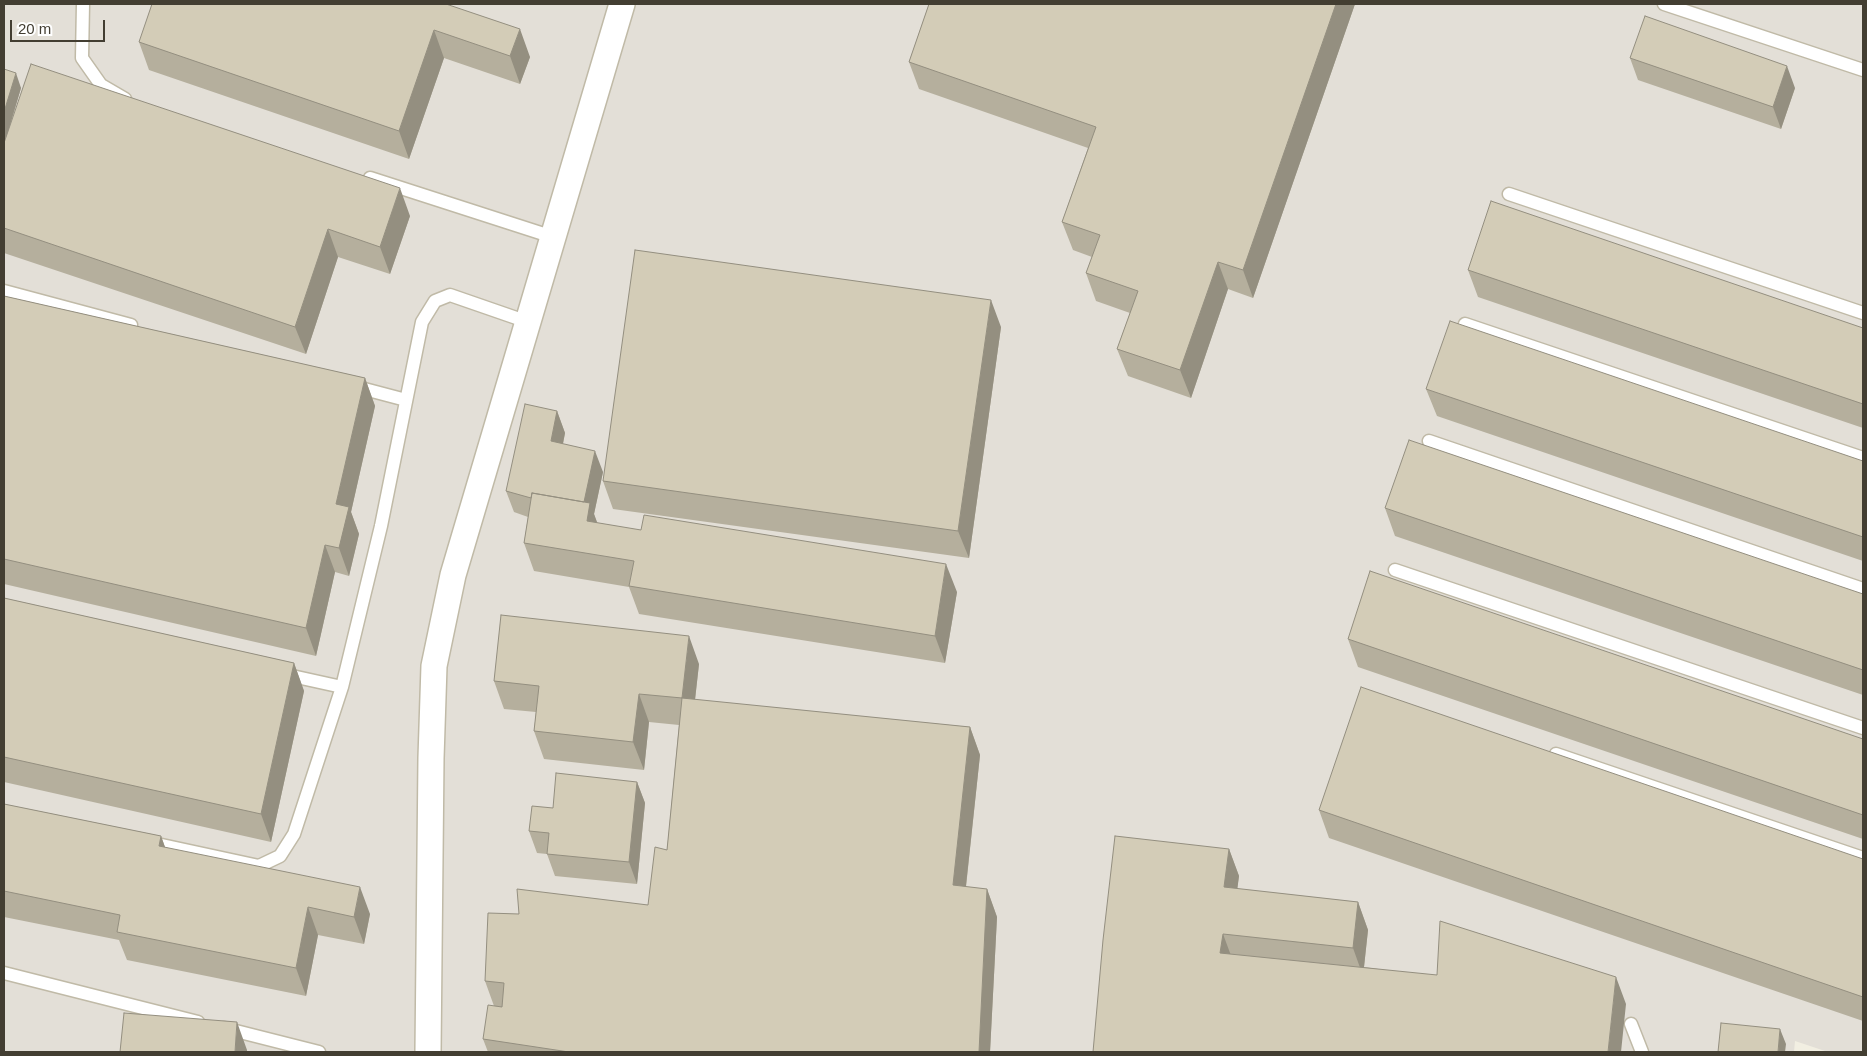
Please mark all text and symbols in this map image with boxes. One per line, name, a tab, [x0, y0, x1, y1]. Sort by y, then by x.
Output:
scale bar	[12, 10, 108, 42]
text: 20 m	[18, 20, 51, 37]

